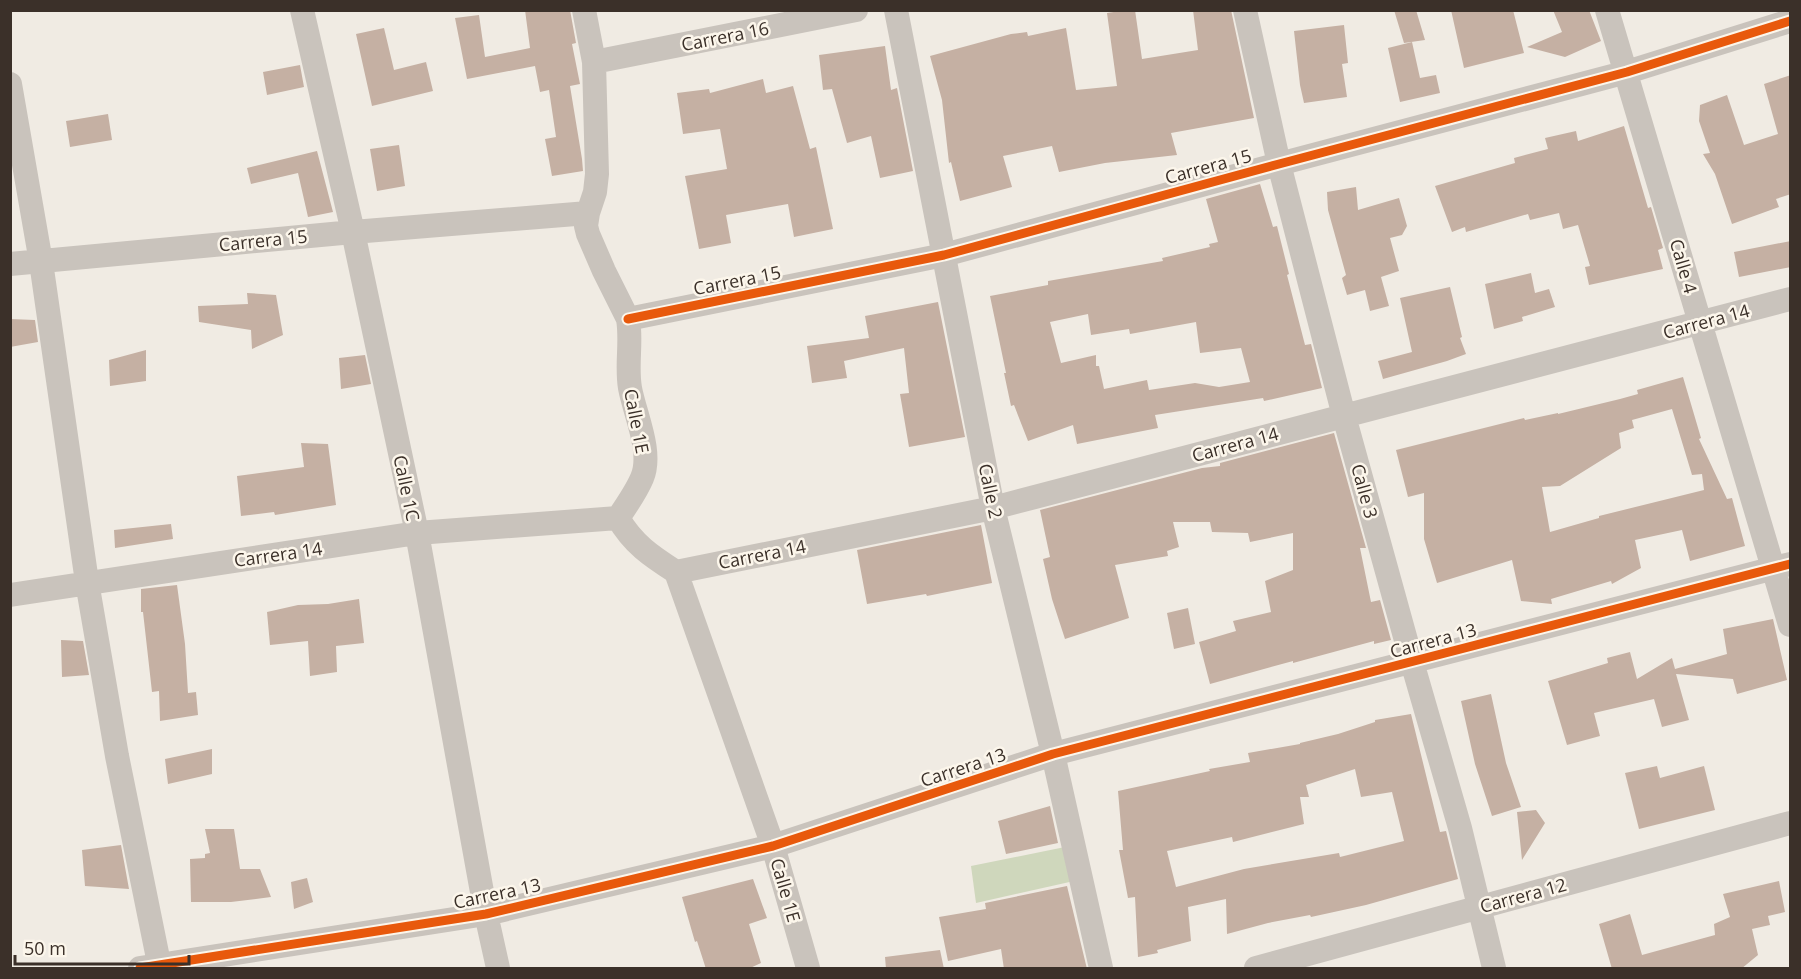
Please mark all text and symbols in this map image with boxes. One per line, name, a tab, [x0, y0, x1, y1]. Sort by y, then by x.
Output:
street label: Carrera 16	[679, 16, 771, 56]
street label: Carrera 15	[1162, 143, 1254, 189]
street label: Carrera 15	[218, 223, 308, 257]
street label: Calle 4	[1665, 236, 1703, 296]
street label: Carrera 15	[691, 260, 783, 300]
street label: Carrera 14	[1660, 298, 1752, 344]
street label: Calle 1E	[619, 387, 655, 455]
street label: Carrera 14	[1189, 421, 1281, 467]
street label: Calle 1C	[388, 453, 426, 523]
street label: Calle 2	[973, 461, 1009, 521]
street label: Calle 3	[1346, 461, 1384, 521]
street label: Carrera 14	[716, 534, 808, 574]
street label: Carrera 14	[232, 536, 324, 572]
street label: Carrera 13	[1387, 617, 1479, 663]
street label: Carrera 13	[917, 742, 1009, 792]
street label: Calle 1E	[765, 855, 807, 925]
street label: Carrera 13	[451, 872, 543, 914]
street label: Carrera 12	[1477, 872, 1569, 918]
scale bar	[15, 928, 189, 966]
text: 50 m	[24, 936, 66, 960]

